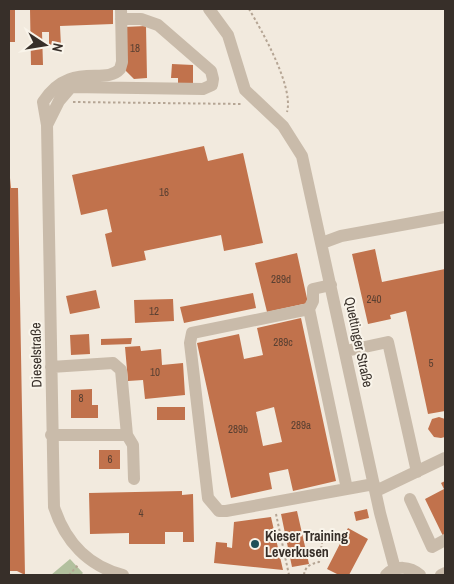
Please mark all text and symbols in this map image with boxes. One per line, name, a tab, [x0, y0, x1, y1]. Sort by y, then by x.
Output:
north arrow	[20, 20, 70, 70]
house number: 18	[130, 41, 140, 55]
text: N	[48, 42, 67, 54]
house number: 16	[159, 185, 169, 199]
house number: 289d	[271, 272, 291, 286]
house number: 240	[366, 292, 382, 306]
street label: Quettinger Straße	[341, 295, 377, 389]
house number: 12	[149, 304, 159, 318]
street label: Dieselstraße	[26, 322, 46, 388]
house number: 289c	[273, 335, 293, 349]
house number: 5	[428, 356, 434, 370]
house number: 10	[150, 365, 160, 379]
house number: 8	[78, 391, 84, 405]
house number: 289a	[291, 418, 311, 432]
house number: 289b	[228, 422, 248, 436]
house number: 6	[107, 452, 113, 466]
house number: 4	[138, 506, 144, 520]
place label: Kieser Training Leverkusen	[265, 527, 348, 561]
marker: Kieser Training Leverkusen	[249, 538, 261, 550]

